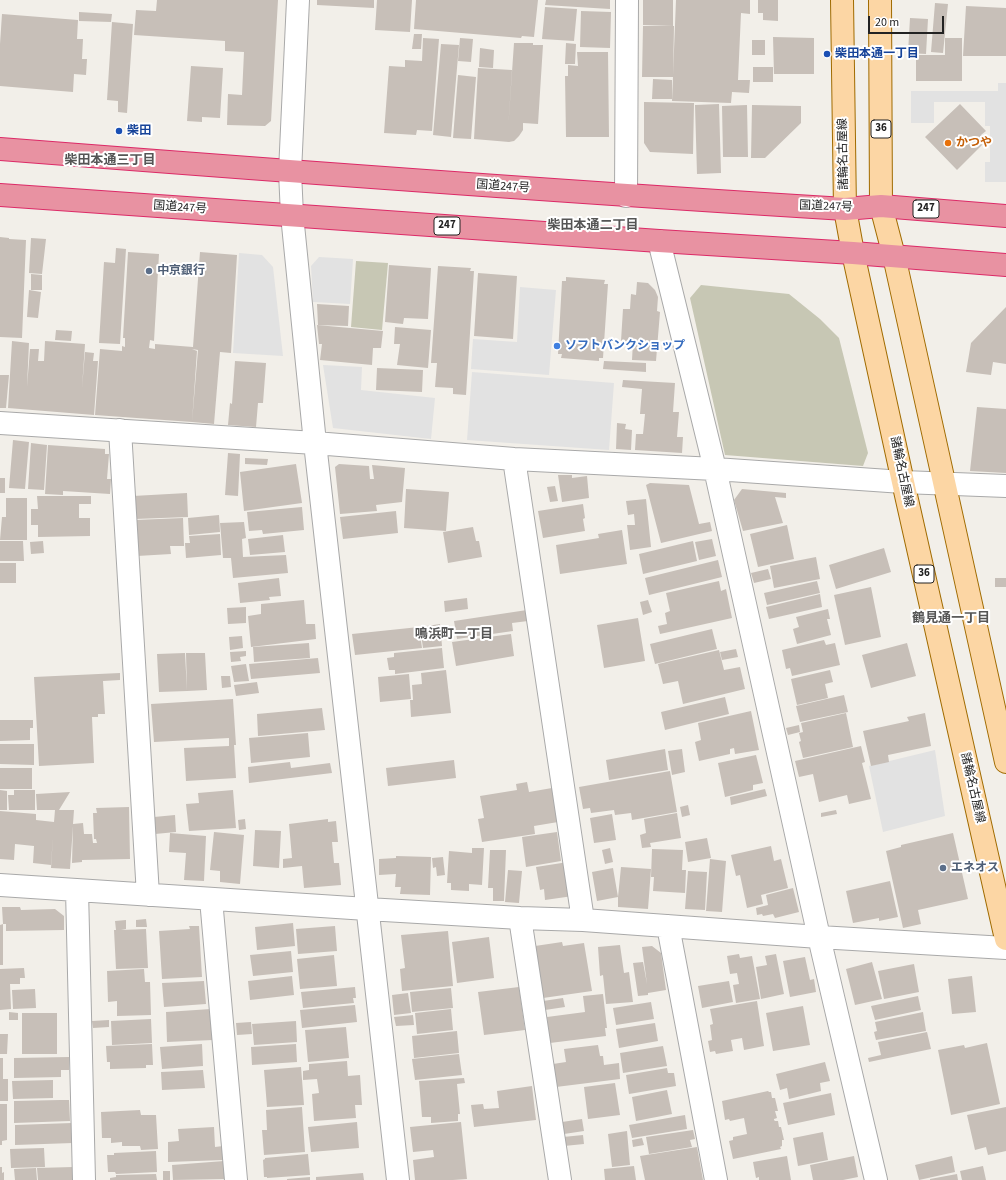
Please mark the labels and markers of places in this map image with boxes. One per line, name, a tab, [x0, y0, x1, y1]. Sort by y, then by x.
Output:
place label: 柴田本通一丁目	[835, 47, 919, 61]
marker: 柴田本通一丁目	[822, 49, 832, 59]
place label: 柴田	[127, 124, 151, 138]
marker: 柴田	[114, 126, 124, 136]
place label: かつや	[956, 136, 992, 150]
marker: かつや	[943, 138, 953, 148]
place label: 中京銀行	[157, 264, 205, 278]
marker: 中京銀行	[144, 266, 154, 276]
place label: ソフトバンクショップ	[565, 339, 685, 353]
marker: ソフトバンクショップ	[552, 341, 562, 351]
place label: エネオス	[951, 861, 999, 875]
marker: エネオス	[938, 863, 948, 873]

